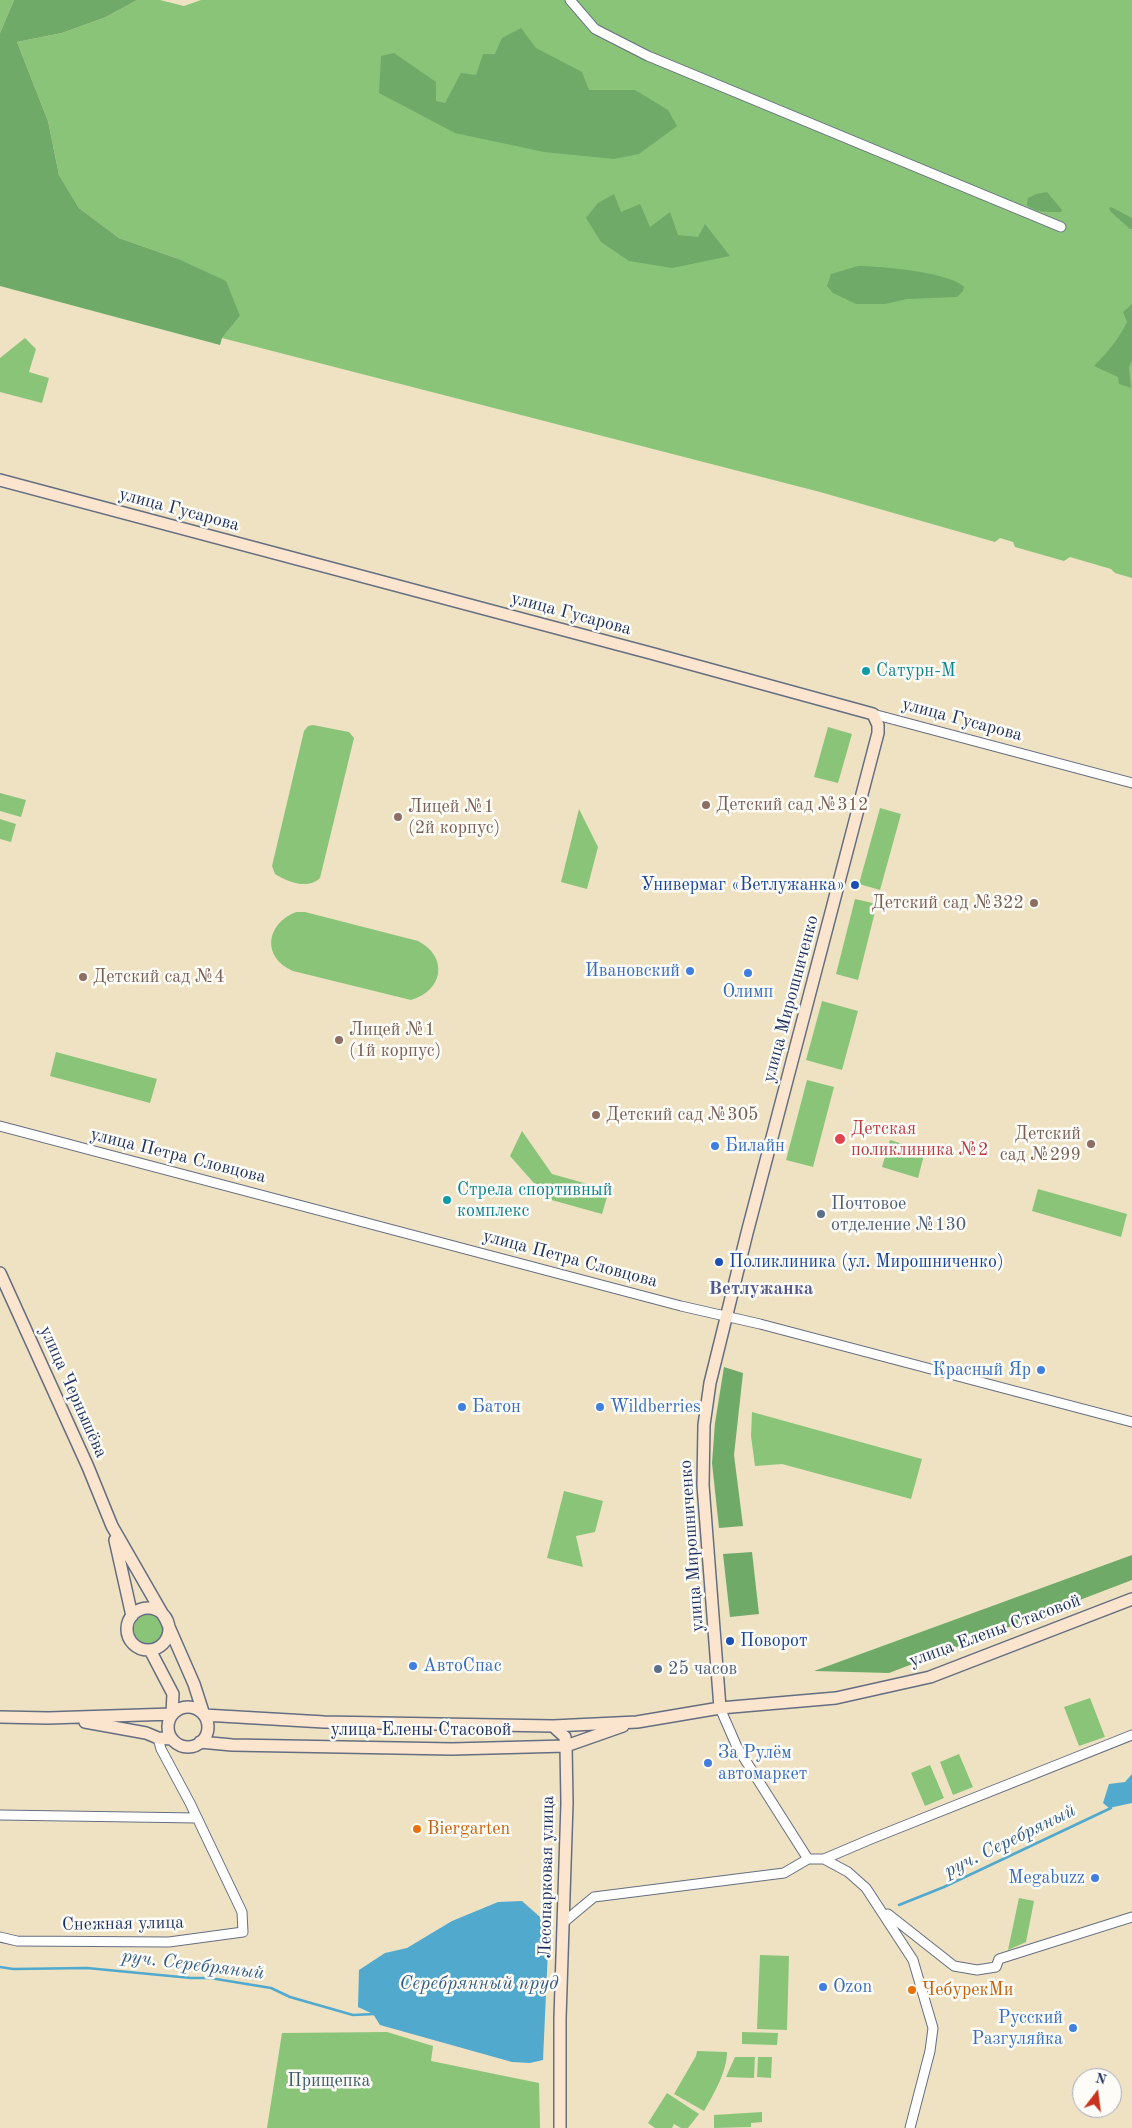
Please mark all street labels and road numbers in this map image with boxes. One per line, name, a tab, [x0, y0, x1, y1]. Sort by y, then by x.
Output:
street label: улица Гусарова	[116, 484, 242, 536]
street label: улица Гусарова	[508, 588, 634, 640]
street label: улица Гусарова	[899, 694, 1025, 746]
street label: улица Мирошниченко	[758, 913, 824, 1085]
street label: улица Петра Словцова	[88, 1124, 268, 1188]
street label: улица Петра Словцова	[480, 1225, 660, 1293]
street label: улица Чернышёва	[34, 1323, 112, 1461]
street label: улица Мирошниченко	[675, 1459, 709, 1633]
street label: улица Елены Стасовой	[906, 1590, 1084, 1672]
street label: улица Елены Стасовой	[330, 1719, 512, 1741]
street label: Лесопарковая улица	[535, 1795, 559, 1959]
street label: Снежная улица	[62, 1912, 184, 1936]

